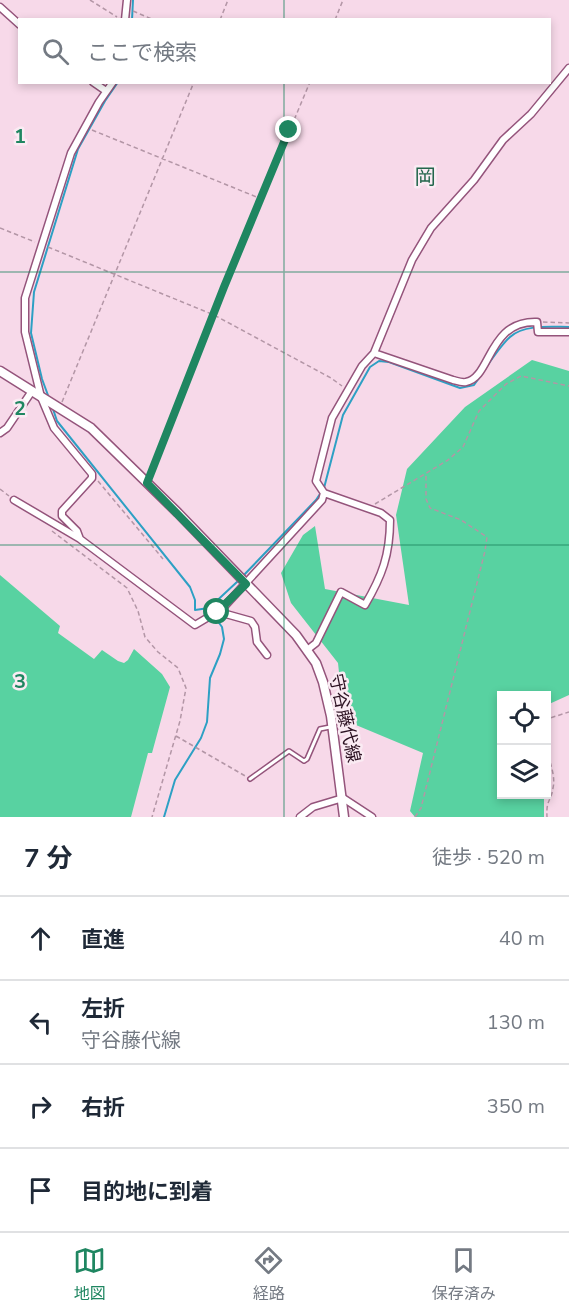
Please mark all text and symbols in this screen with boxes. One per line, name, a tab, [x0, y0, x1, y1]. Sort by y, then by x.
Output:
search box	[18, 18, 551, 84]
icon: search	[39, 35, 72, 68]
text: ここで検索	[87, 38, 197, 68]
route end	[275, 116, 301, 142]
text: 1	[14, 123, 26, 150]
district label: 岡	[415, 163, 436, 191]
text: 2	[14, 395, 26, 422]
route start	[203, 598, 229, 624]
text: 3	[14, 668, 26, 695]
street label: 守谷藤代線	[324, 671, 366, 765]
map controls	[497, 691, 551, 799]
button: locate	[497, 691, 551, 745]
button: layers	[497, 745, 551, 799]
text: 7 分	[24, 841, 73, 876]
text: 徒歩 · 520 m	[432, 844, 545, 871]
icon: ahead	[24, 922, 57, 955]
text: 直進	[81, 925, 125, 955]
text: 40 m	[499, 925, 545, 952]
text: 左折	[81, 994, 125, 1024]
icon: left	[24, 1006, 57, 1039]
text: 130 m	[487, 1009, 545, 1036]
text: 守谷藤代線	[81, 1027, 181, 1054]
icon: right	[24, 1090, 57, 1123]
text: 右折	[81, 1093, 125, 1123]
text: 350 m	[487, 1093, 545, 1120]
icon: arrive	[24, 1174, 57, 1207]
text: 目的地に到着	[81, 1177, 213, 1207]
tab: 地図	[73, 1244, 106, 1305]
tab: 経路	[252, 1244, 285, 1305]
tab: 保存済み	[432, 1244, 496, 1305]

